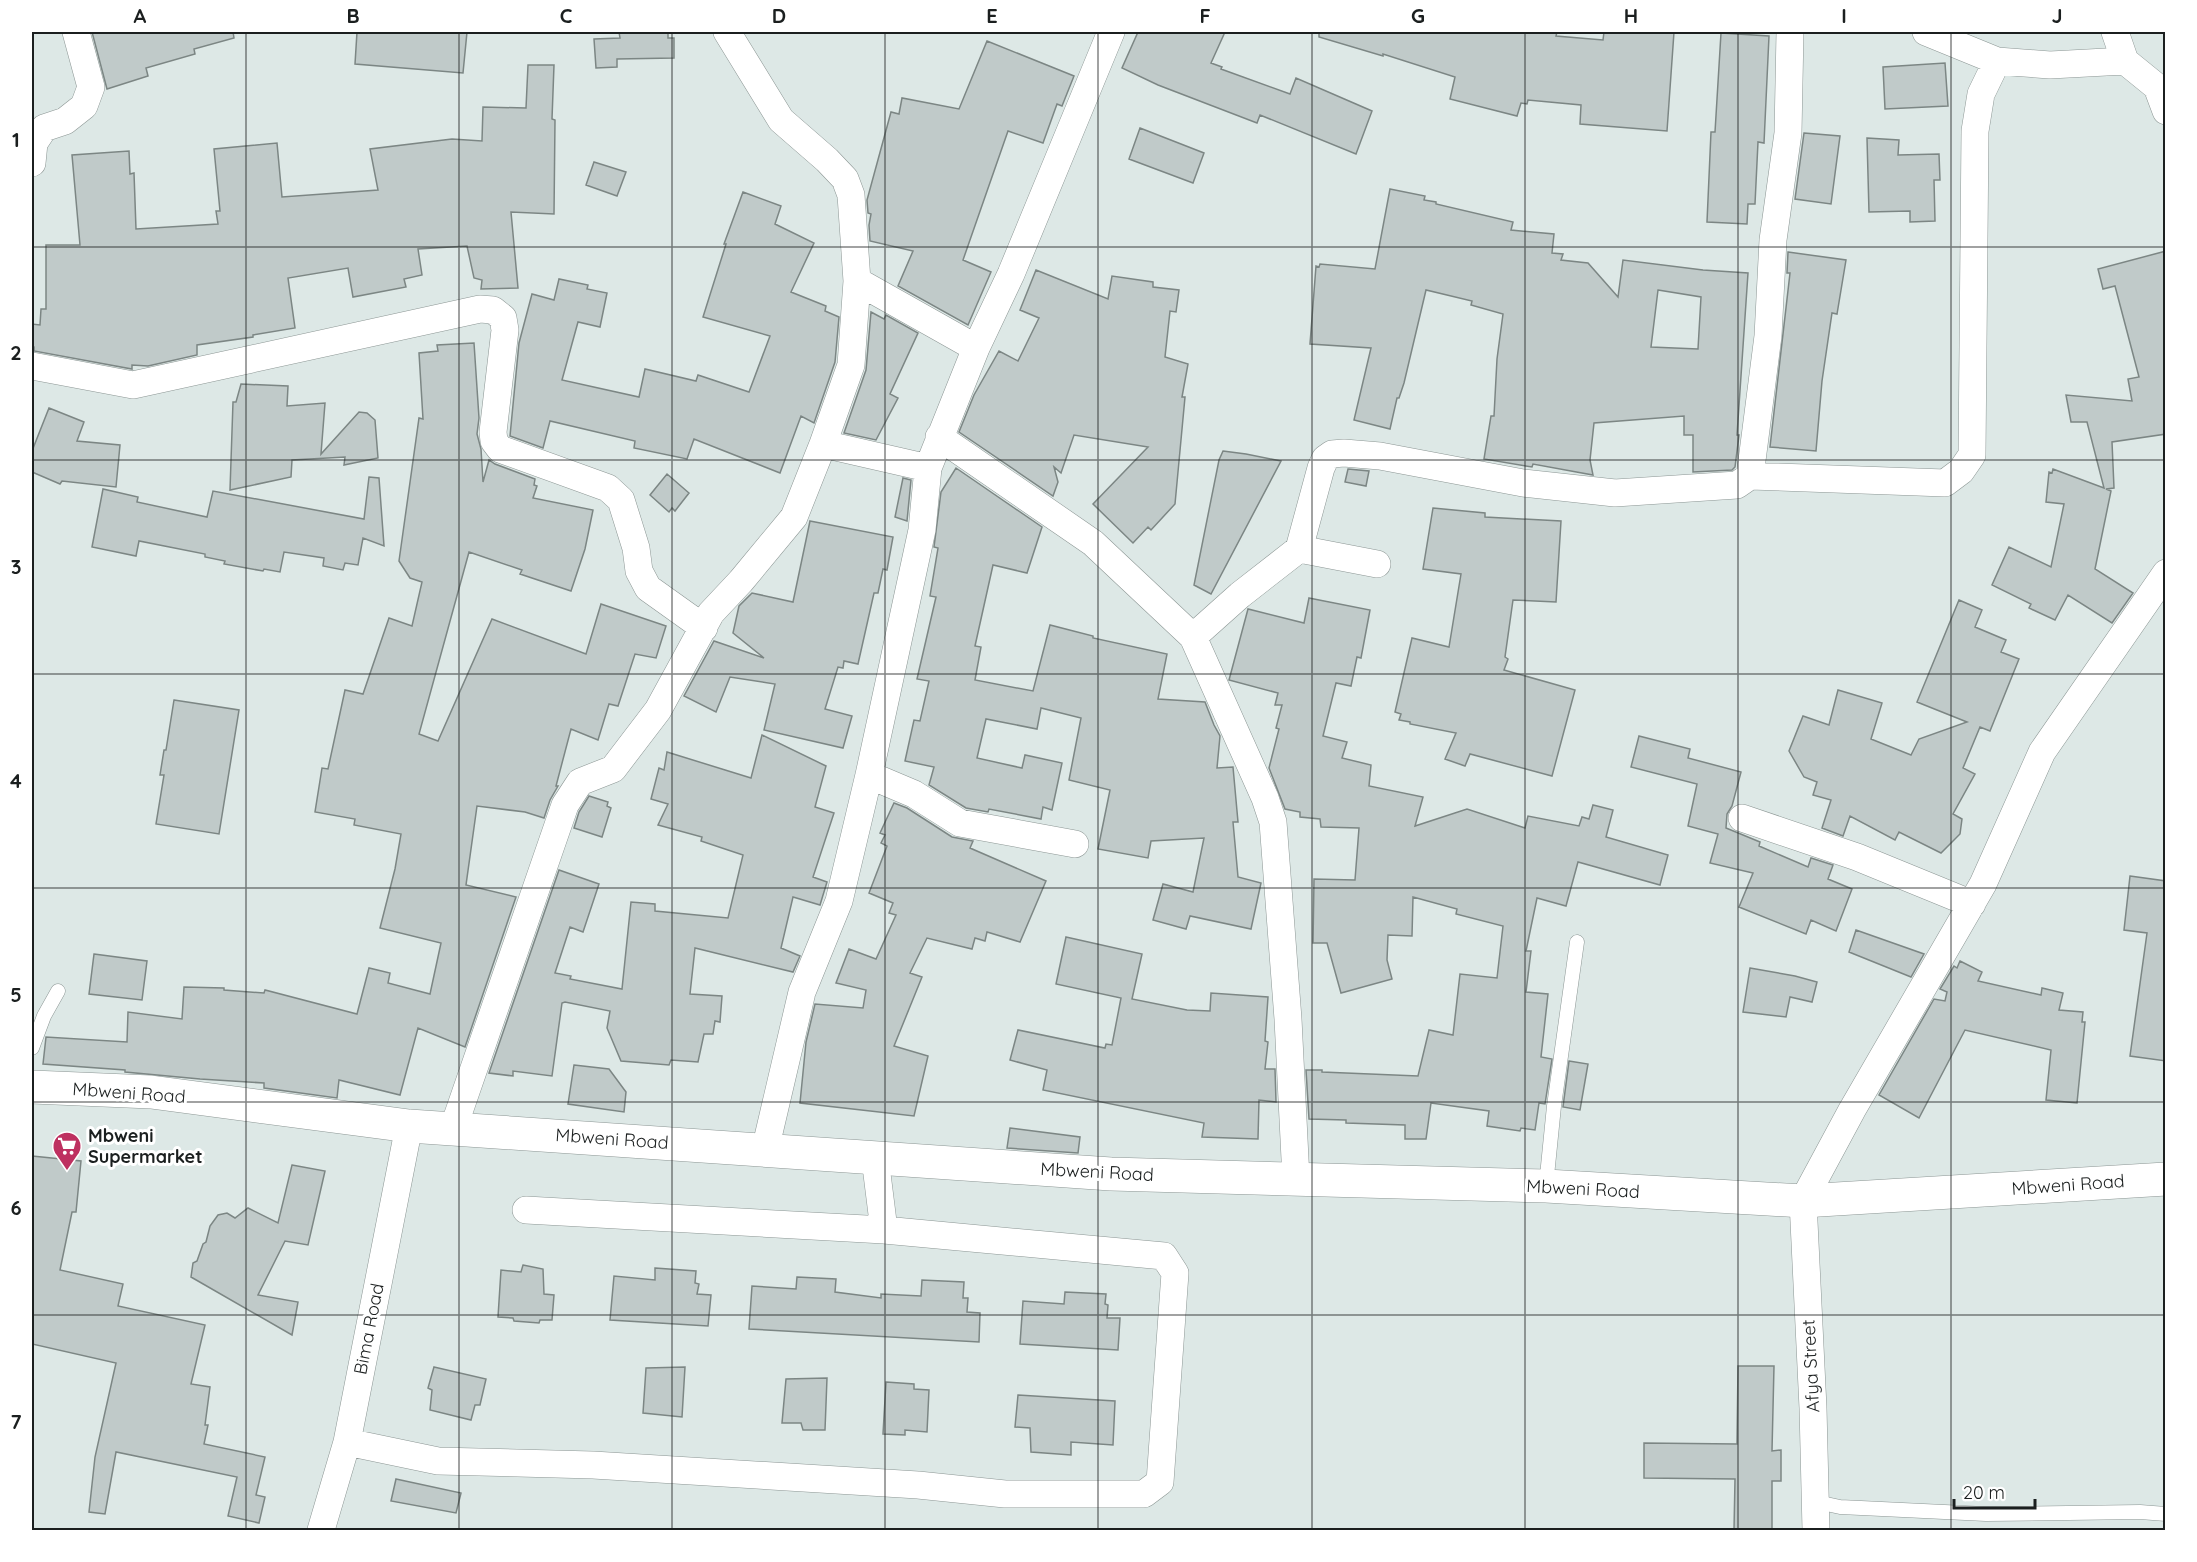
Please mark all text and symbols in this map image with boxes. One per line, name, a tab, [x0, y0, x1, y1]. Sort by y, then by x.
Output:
text: A	[134, 3, 147, 28]
text: B	[346, 3, 360, 28]
text: C	[560, 3, 573, 28]
text: D	[772, 3, 786, 28]
text: E	[986, 3, 998, 28]
text: F	[1199, 3, 1211, 28]
text: G	[1411, 3, 1425, 28]
text: H	[1624, 3, 1638, 28]
text: I	[1841, 3, 1847, 28]
text: J	[2051, 3, 2063, 28]
text: 1	[12, 127, 20, 152]
text: 2	[10, 340, 22, 365]
text: 3	[11, 554, 21, 579]
text: 4	[10, 768, 22, 793]
text: 5	[10, 982, 22, 1007]
street label: Mbweni Road	[72, 1077, 186, 1108]
street label: Mbweni Road	[555, 1123, 669, 1154]
place label: Mbweni Supermarket	[88, 1124, 203, 1168]
supermarket icon: Mbweni Supermarket	[51, 1130, 83, 1172]
street label: Mbweni Road	[1040, 1157, 1154, 1186]
street label: Mbweni Road	[2011, 1169, 2125, 1200]
street label: Mbweni Road	[1526, 1174, 1640, 1203]
text: 6	[10, 1195, 22, 1220]
street label: Bima Road	[348, 1281, 389, 1376]
street label: Afya Street	[1797, 1319, 1824, 1413]
text: 7	[11, 1409, 22, 1434]
scale bar	[1954, 1472, 2035, 1510]
text: 20 m	[1963, 1481, 2005, 1504]

